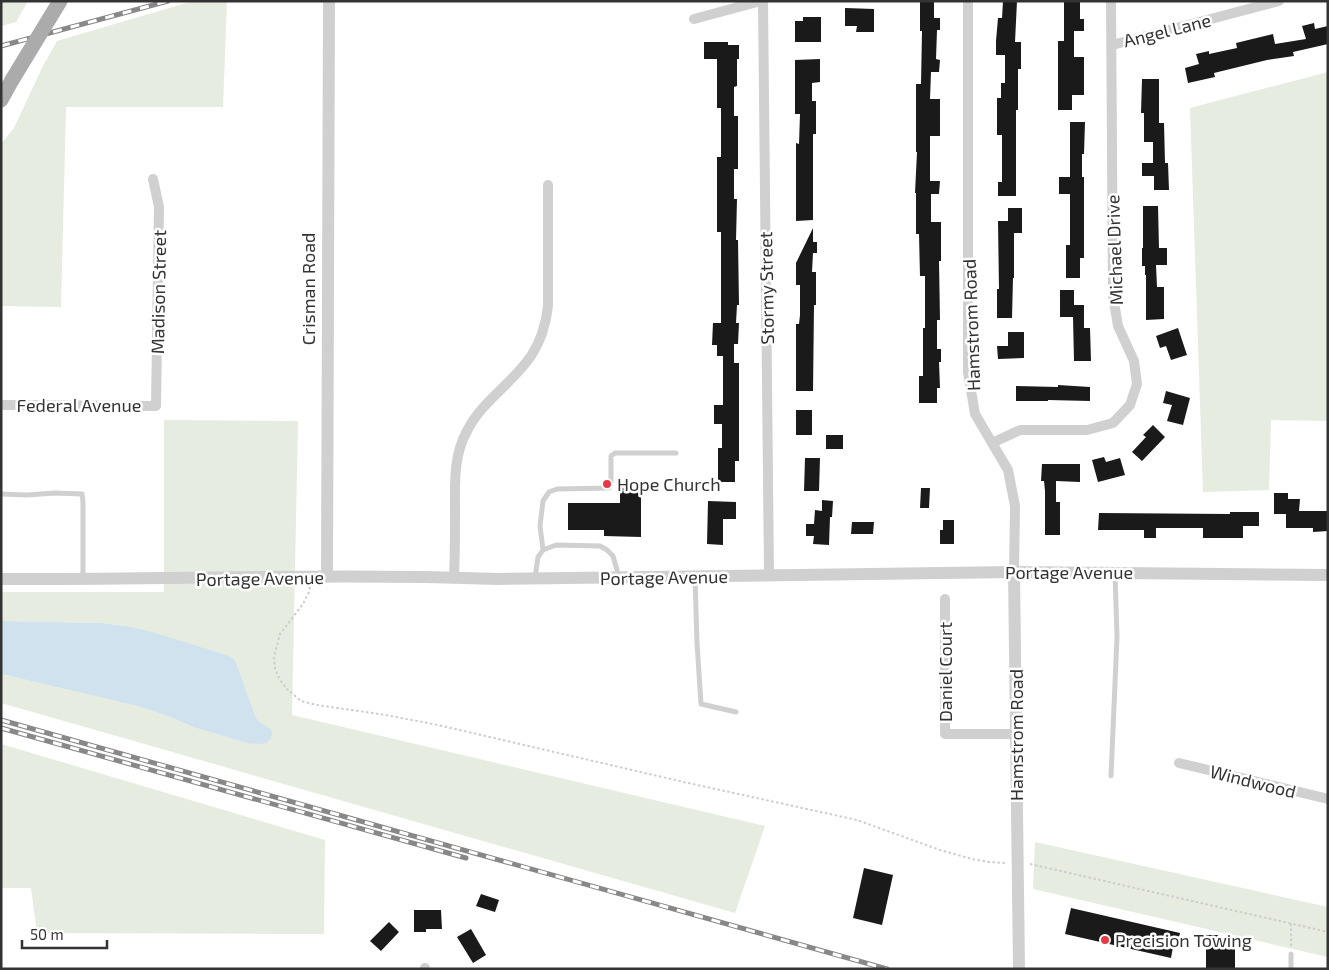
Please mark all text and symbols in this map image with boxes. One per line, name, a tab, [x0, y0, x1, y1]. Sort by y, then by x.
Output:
street label: Angel Lane	[1121, 9, 1213, 51]
street label: Michael Drive	[1101, 194, 1127, 306]
street label: Madison Street	[146, 230, 170, 354]
street label: Stormy Street	[754, 231, 778, 345]
street label: Crisman Road	[297, 233, 319, 345]
street label: Hamstrom Road	[958, 259, 984, 391]
street label: Federal Avenue	[17, 394, 141, 416]
place label: Hope Church	[617, 473, 721, 495]
marker: Hope Church	[601, 478, 613, 490]
street label: Portage Avenue	[1005, 561, 1133, 583]
street label: Portage Avenue	[600, 565, 728, 589]
street label: Portage Avenue	[196, 566, 324, 590]
street label: Daniel Court	[934, 622, 956, 722]
street label: Hamstrom Road	[1005, 669, 1027, 801]
street label: Windwood	[1208, 760, 1298, 802]
scale bar	[22, 918, 108, 950]
text: 50 m	[30, 925, 64, 943]
place label: Precision Towing	[1115, 929, 1252, 951]
marker: Precision Towing	[1099, 934, 1111, 946]

